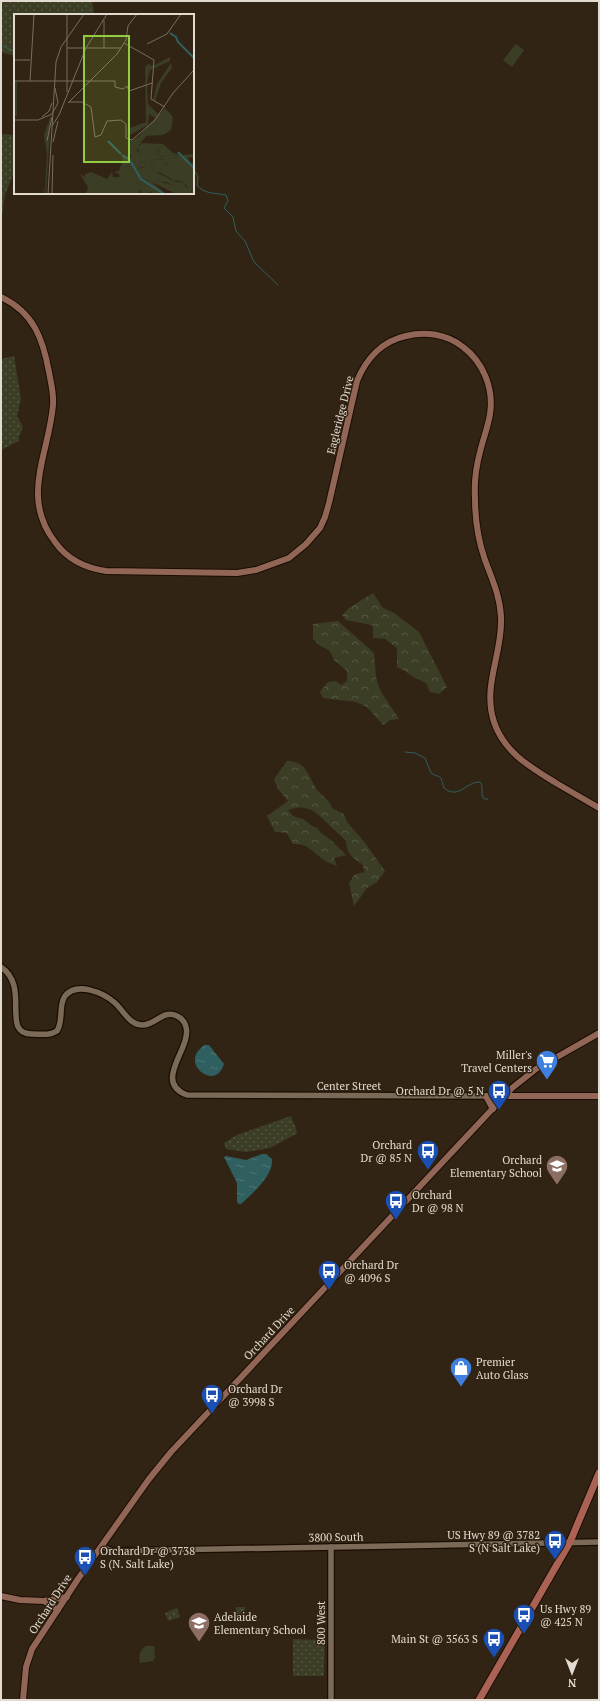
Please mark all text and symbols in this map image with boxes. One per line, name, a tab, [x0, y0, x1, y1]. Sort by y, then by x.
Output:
inset map	[14, 14, 194, 194]
street label: Eagleridge Drive	[323, 374, 357, 456]
place label: Miller's Travel Centers	[461, 1048, 532, 1075]
supermarket icon: Miller's Travel Centers	[534, 1048, 560, 1081]
bus stop icon: Orchard Dr @ 5 N	[486, 1078, 512, 1111]
street label: Center Street	[317, 1079, 381, 1093]
place label: Orchard Dr @ 5 N	[396, 1084, 484, 1098]
place label: Orchard Dr @ 85 N	[360, 1138, 412, 1165]
bus stop icon: Orchard Dr @ 85 N	[415, 1138, 441, 1171]
place label: Orchard Elementary School	[450, 1153, 542, 1180]
school or university icon: Orchard Elementary School	[544, 1153, 570, 1186]
bus stop icon: Orchard Dr @ 98 N	[383, 1188, 409, 1221]
place label: Orchard Dr @ 98 N	[412, 1188, 464, 1215]
bus stop icon: Orchard Dr @ 4096 S	[316, 1258, 342, 1291]
place label: Orchard Dr @ 4096 S	[344, 1258, 399, 1285]
street label: Orchard Drive	[240, 1303, 298, 1363]
shop icon: Premier Auto Glass	[448, 1355, 474, 1388]
place label: Premier Auto Glass	[476, 1355, 529, 1382]
bus stop icon: Orchard Dr @ 3998 S	[199, 1382, 225, 1415]
place label: Orchard Dr @ 3998 S	[228, 1382, 283, 1409]
place label: US Hwy 89 @ 3782 S (N Salt Lake)	[447, 1528, 540, 1555]
bus stop icon: US Hwy 89 @ 3782 S (N Salt Lake)	[542, 1528, 568, 1561]
street label: 3800 South	[308, 1530, 364, 1544]
bus stop icon: Orchard Dr @ 3738 S (N. Salt Lake)	[72, 1544, 98, 1577]
place label: Orchard Dr @ 3738 S (N. Salt Lake)	[100, 1544, 195, 1571]
street label: Orchard Drive	[25, 1571, 75, 1637]
street label: 800 West	[314, 1601, 328, 1645]
bus stop icon: Us Hwy 89 @ 425 N	[511, 1602, 537, 1635]
place label: Us Hwy 89 @ 425 N	[540, 1602, 591, 1629]
school or university icon: Adelaide Elementary School	[186, 1610, 212, 1643]
place label: Adelaide Elementary School	[214, 1610, 306, 1637]
bus stop icon: Main St @ 3563 S	[481, 1626, 507, 1659]
place label: Main St @ 3563 S	[391, 1632, 478, 1646]
north arrow	[552, 1653, 592, 1693]
text: N	[567, 1676, 576, 1690]

